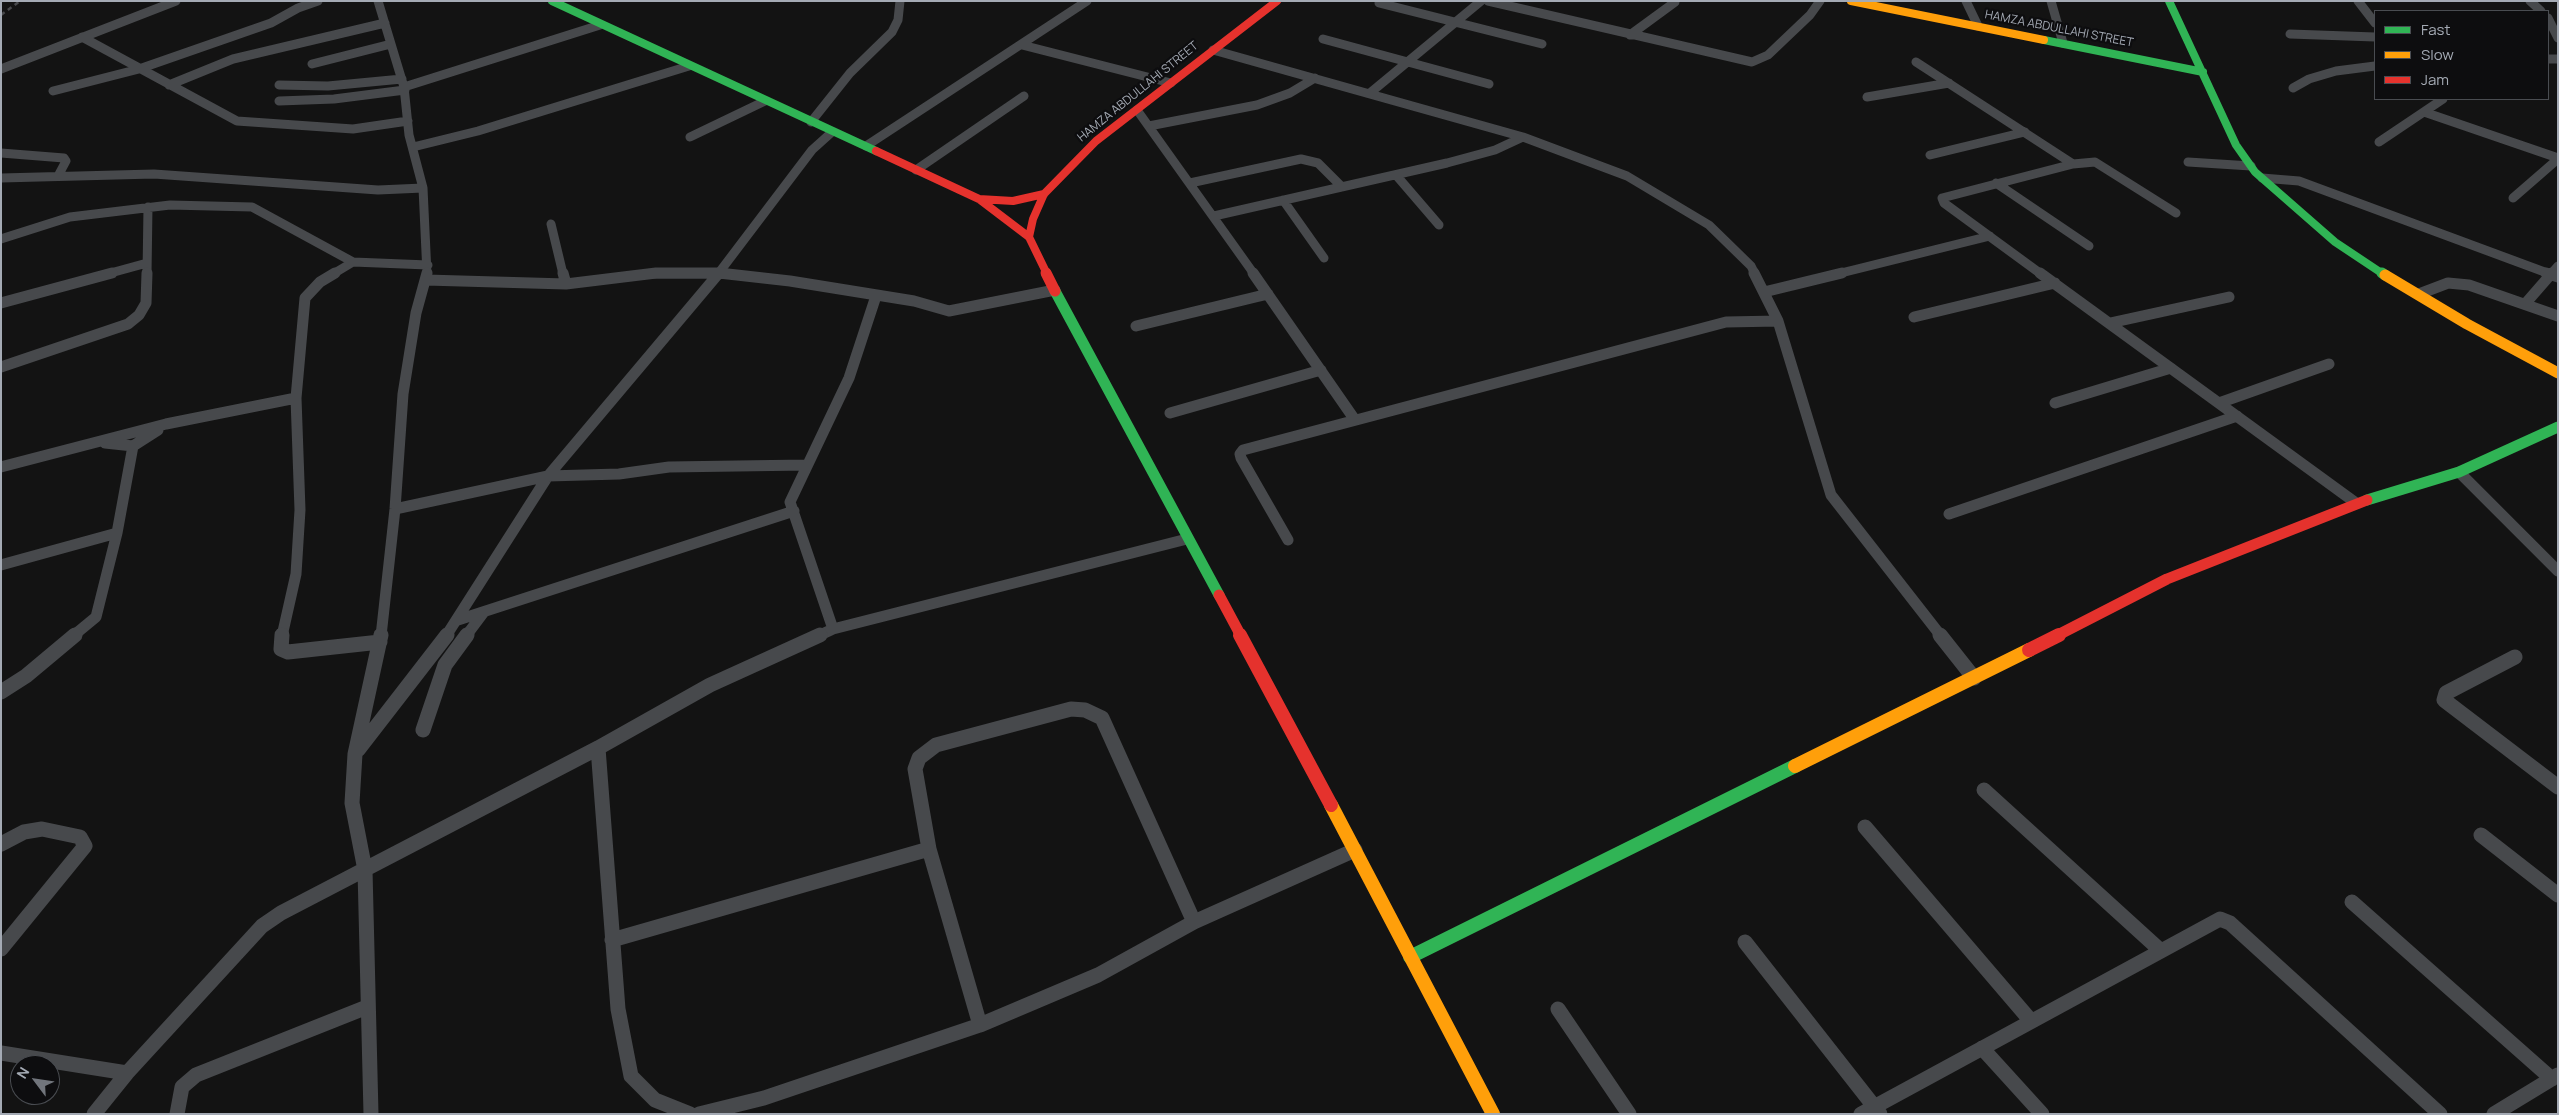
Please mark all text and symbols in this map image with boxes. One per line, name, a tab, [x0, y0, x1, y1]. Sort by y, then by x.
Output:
street label: HAMZA ABDULLAHI STREET	[1984, 8, 2134, 50]
legend	[2374, 10, 2549, 100]
text: Fast	[2421, 19, 2450, 40]
street label: HAMZA ABDULLAHI STREET	[1075, 39, 1201, 145]
text: Slow	[2421, 44, 2454, 65]
text: Jam	[2421, 69, 2449, 90]
north arrow	[10, 1055, 60, 1105]
text: N	[12, 1063, 33, 1082]

